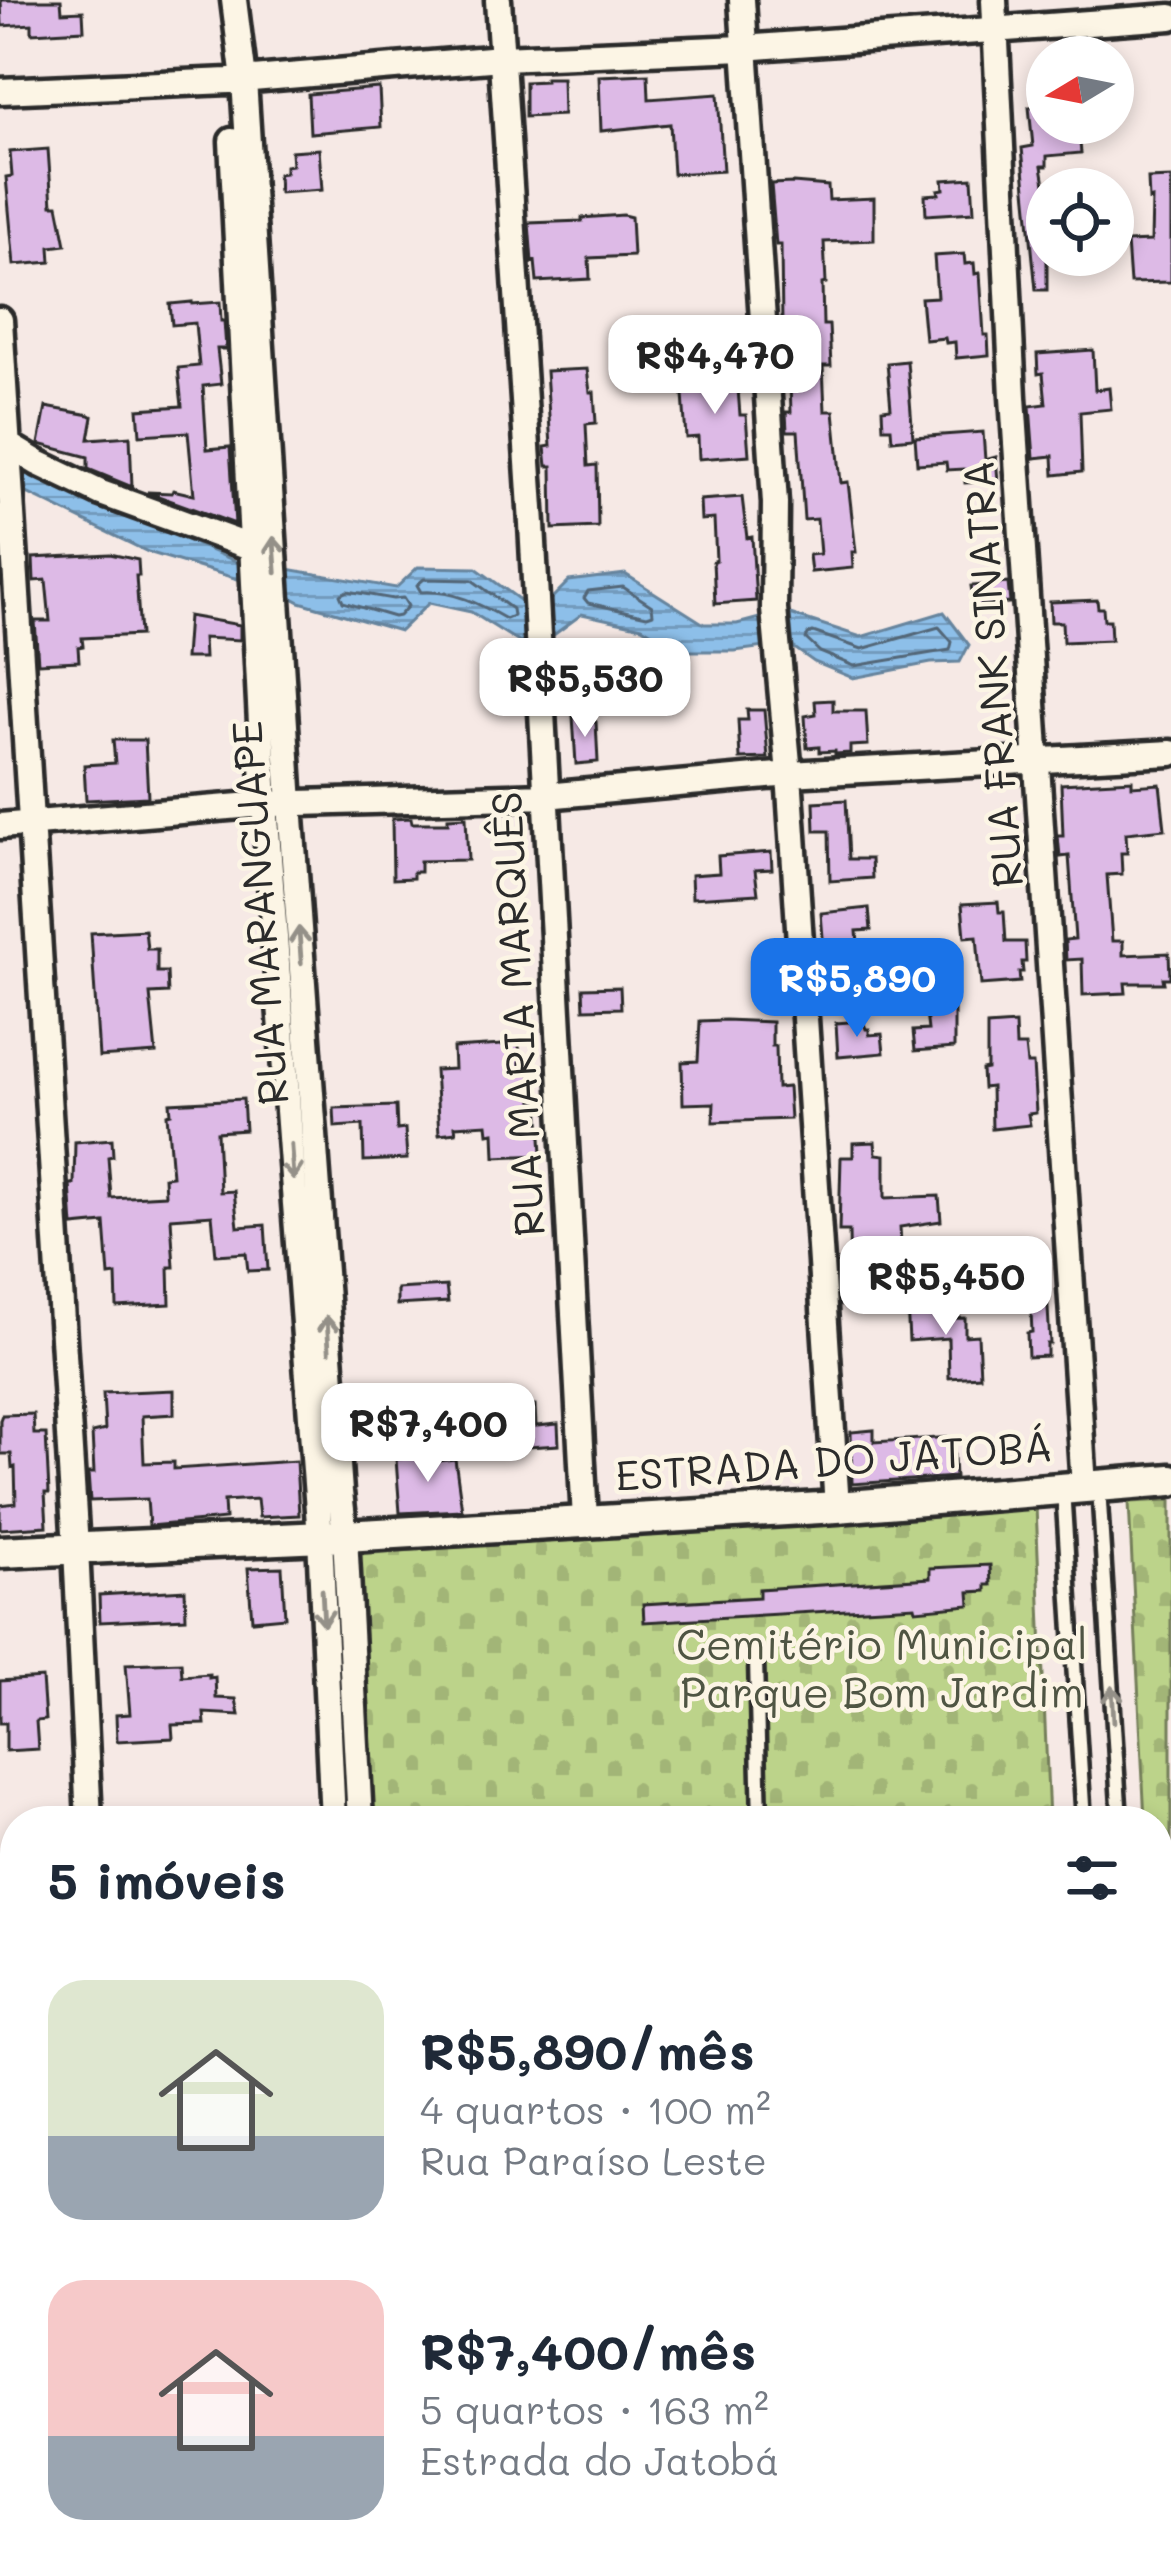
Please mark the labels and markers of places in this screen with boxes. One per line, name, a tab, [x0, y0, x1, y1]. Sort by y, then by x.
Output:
pin: R$4,470	[604, 315, 826, 417]
pin: R$5,530	[474, 638, 696, 740]
pin: R$5,890	[746, 938, 968, 1040]
pin: R$5,450	[835, 1236, 1057, 1338]
pin: R$7,400	[317, 1383, 539, 1485]

